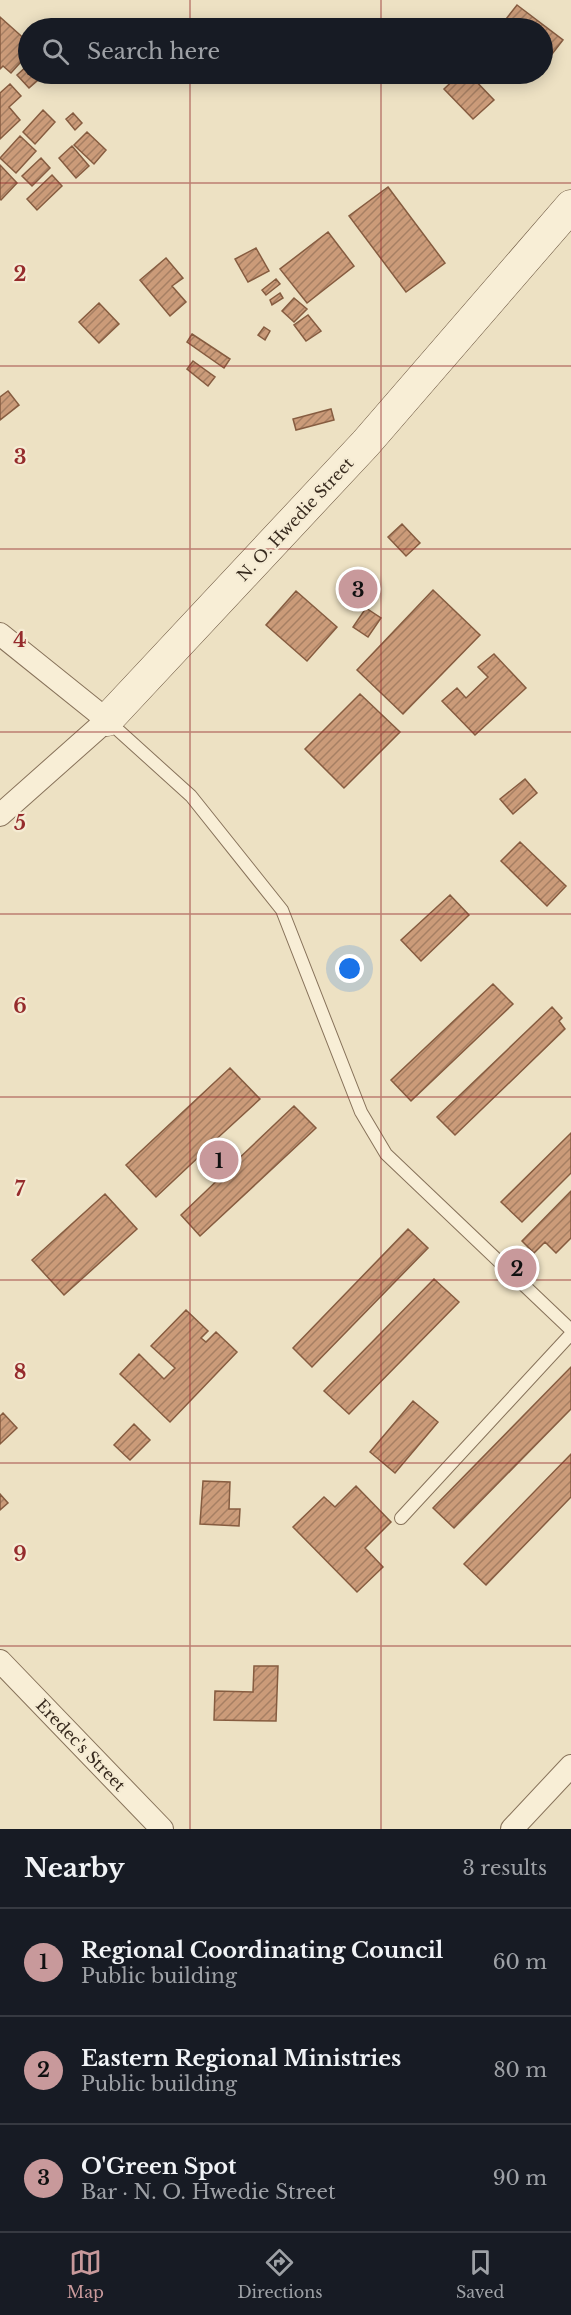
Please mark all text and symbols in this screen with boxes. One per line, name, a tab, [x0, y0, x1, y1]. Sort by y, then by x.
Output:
search box	[18, 18, 553, 84]
icon: search	[39, 35, 72, 68]
text: Search here	[87, 38, 220, 65]
text: 2	[13, 262, 27, 286]
text: 3	[14, 445, 26, 469]
street label: N. O. Hwedie Street	[233, 453, 357, 585]
pin: 3	[338, 566, 378, 612]
text: 4	[13, 628, 27, 652]
text: 5	[14, 811, 26, 835]
your location	[335, 954, 364, 983]
text: 6	[13, 994, 27, 1018]
pin: 1	[200, 1138, 238, 1182]
text: 7	[15, 1177, 26, 1201]
pin: 2	[498, 1246, 536, 1290]
text: 8	[14, 1360, 26, 1384]
text: 9	[13, 1542, 27, 1566]
street label: Eredec's Street	[32, 1695, 130, 1795]
text: Nearby	[24, 1852, 125, 1884]
text: 3 results	[463, 1856, 547, 1880]
text: Regional Coordinating Council	[81, 1937, 443, 1964]
text: 1	[39, 1950, 48, 1974]
text: 60 m	[493, 1950, 547, 1974]
text: Public building	[81, 1964, 237, 1988]
text: Eastern Regional Ministries	[81, 2045, 401, 2072]
text: 2	[37, 2058, 50, 2082]
text: 80 m	[493, 2058, 547, 2082]
text: Public building	[81, 2072, 237, 2096]
text: O'Green Spot	[81, 2153, 236, 2180]
text: 3	[37, 2166, 50, 2190]
text: 90 m	[493, 2166, 547, 2190]
text: Bar · N. O. Hwedie Street	[81, 2180, 335, 2204]
tab: Map	[67, 2246, 104, 2302]
tab: Directions	[237, 2246, 322, 2302]
tab: Saved	[456, 2246, 504, 2302]

